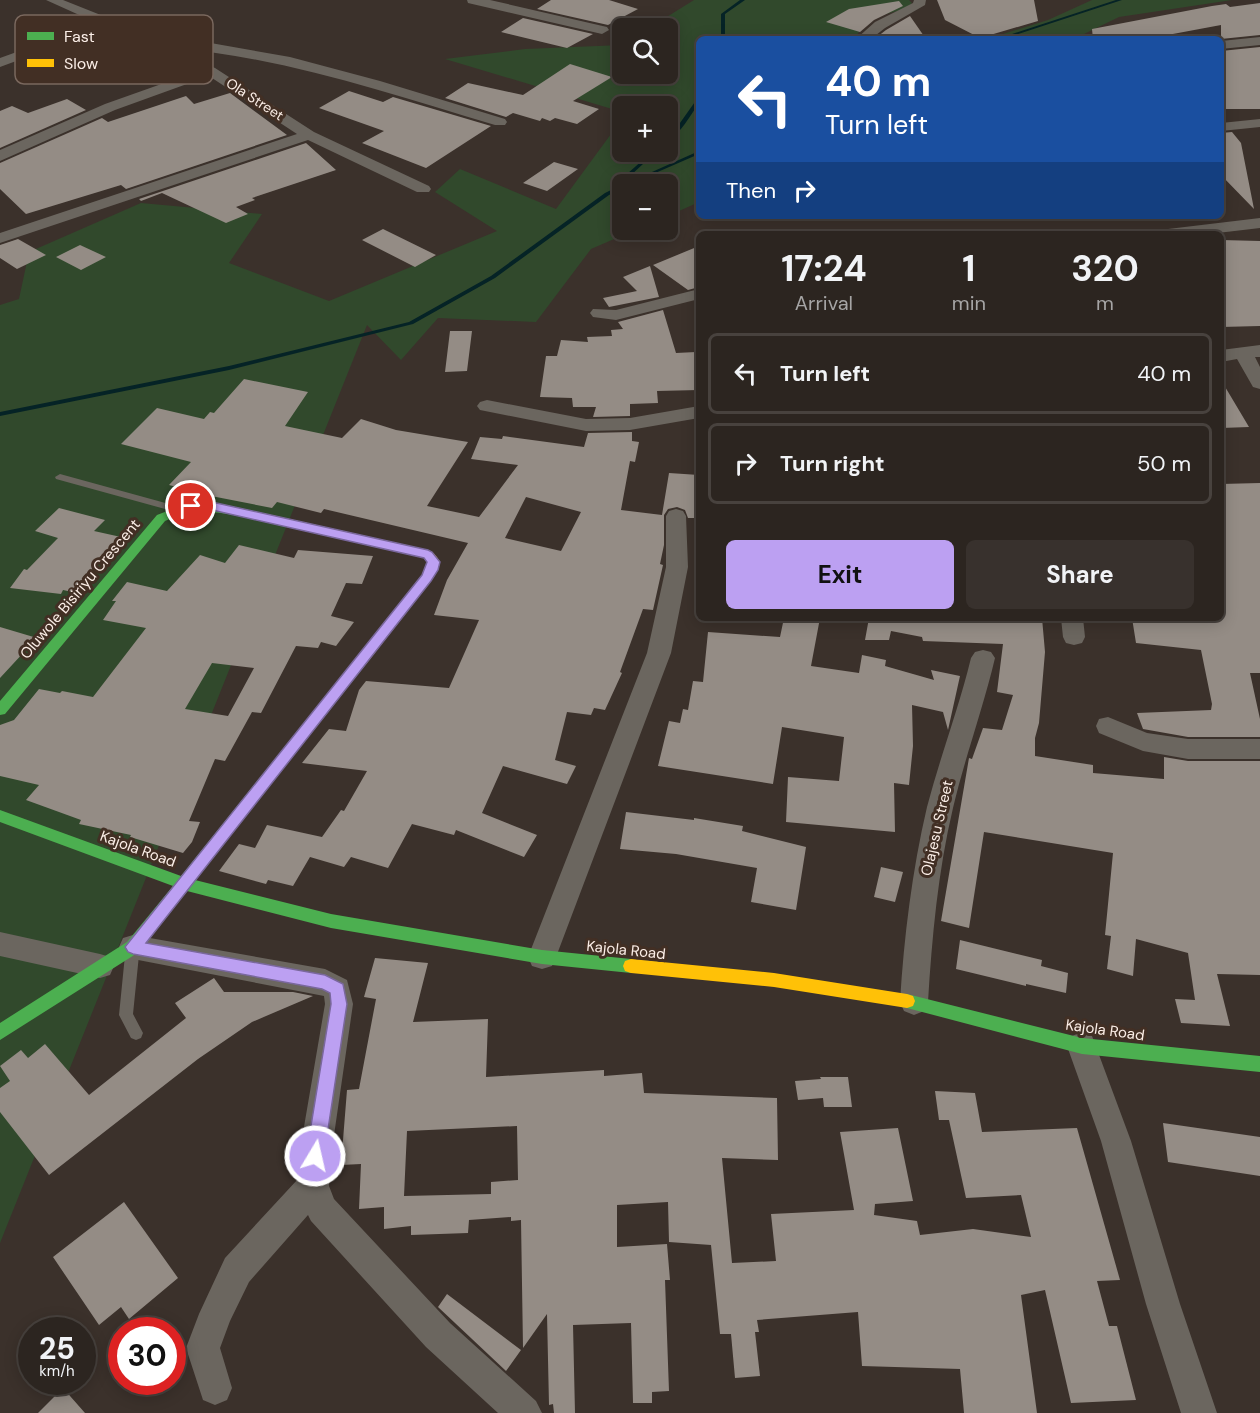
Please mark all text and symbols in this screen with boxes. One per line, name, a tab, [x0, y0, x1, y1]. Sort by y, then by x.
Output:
legend	[15, 15, 213, 84]
map controls	[612, 18, 678, 240]
button: search	[612, 18, 678, 84]
text: Fast	[64, 26, 95, 47]
text: Slow	[64, 53, 98, 74]
text: 40 m	[825, 54, 931, 109]
icon: left	[726, 60, 804, 138]
street label: Ola Street	[223, 74, 287, 124]
button: +	[612, 96, 678, 162]
text: Turn left	[825, 107, 928, 142]
button: −	[612, 174, 678, 240]
icon: right	[788, 174, 821, 207]
text: Then	[726, 176, 776, 205]
text: 17:24	[781, 245, 867, 292]
text: 1	[962, 245, 975, 292]
text: 320	[1071, 245, 1139, 292]
text: Arrival	[795, 290, 853, 316]
text: min	[952, 290, 986, 316]
text: m	[1096, 290, 1114, 316]
icon: left	[729, 357, 762, 390]
text: Turn left	[780, 359, 870, 388]
text: 40 m	[1137, 359, 1191, 388]
icon: right	[729, 447, 762, 480]
text: Turn right	[780, 449, 885, 478]
text: 50 m	[1137, 449, 1191, 478]
pin	[165, 480, 216, 531]
icon: arrive	[174, 489, 207, 522]
street label: Oluwole Bisiriyu Crescent	[15, 515, 145, 663]
button: Exit	[726, 540, 954, 609]
button: Share	[966, 540, 1194, 609]
street label: Olajesu Street	[916, 778, 958, 878]
street label: Kajola Road	[97, 826, 179, 872]
street label: Kajola Road	[585, 936, 667, 964]
street label: Kajola Road	[1064, 1015, 1146, 1045]
position arrow	[283, 1124, 347, 1188]
speed limit sign: 30	[108, 1317, 186, 1395]
text: 25	[39, 1329, 75, 1368]
text: km/h	[39, 1361, 75, 1381]

